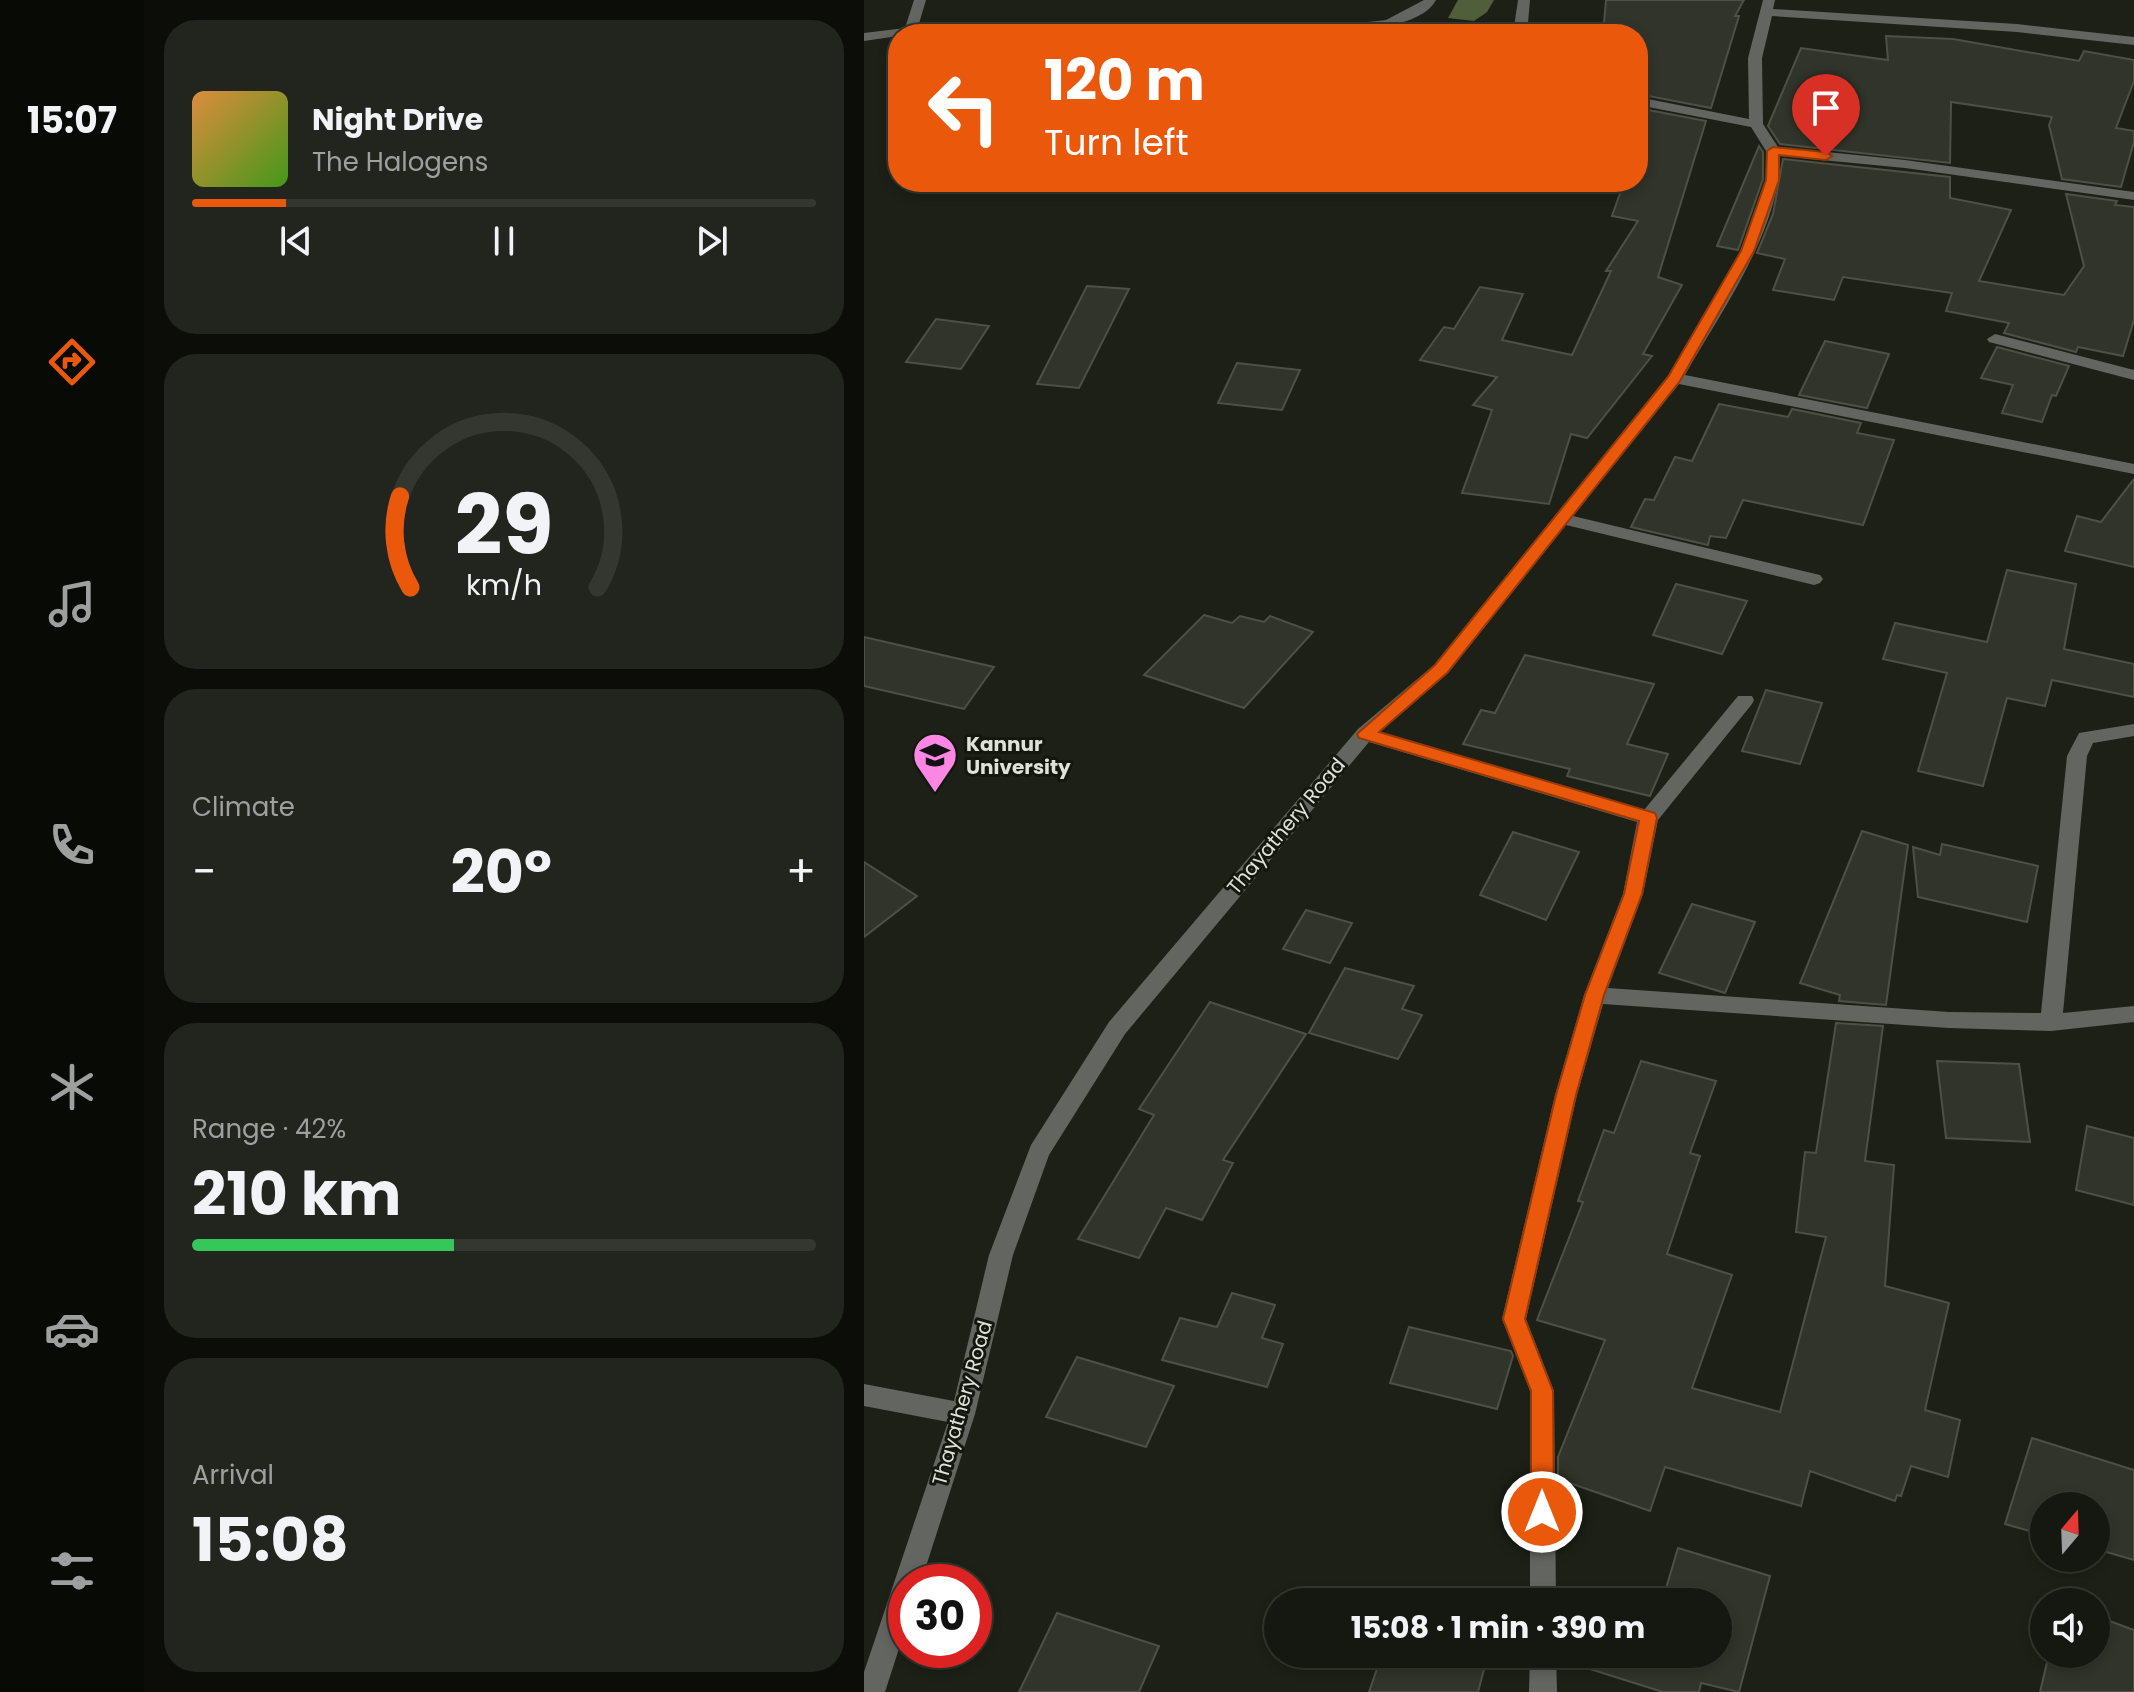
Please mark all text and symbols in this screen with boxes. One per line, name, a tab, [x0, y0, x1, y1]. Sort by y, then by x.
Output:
text: 120 m	[1044, 41, 1205, 120]
icon: left	[912, 56, 1016, 160]
pin	[1792, 74, 1860, 156]
icon: arrive	[1804, 86, 1848, 130]
text: 15:07	[27, 95, 117, 146]
text: Night Drive	[312, 98, 483, 141]
text: Turn left	[1044, 117, 1189, 168]
text: The Halogens	[312, 144, 488, 180]
icon: previous	[274, 219, 318, 263]
icon: pause	[482, 219, 526, 263]
icon: next	[690, 219, 734, 263]
icon: directions	[44, 334, 100, 390]
text: 29	[455, 466, 553, 582]
text: km/h	[466, 565, 542, 605]
icon: music	[44, 576, 100, 632]
place label: Kannur University	[966, 730, 1071, 781]
school or university icon: Kannur University	[911, 731, 959, 794]
street label: Thayathery Road	[1220, 752, 1352, 900]
text: Climate	[192, 789, 295, 825]
icon: phone	[44, 817, 100, 873]
text: 20°	[451, 830, 552, 914]
text: −	[192, 841, 216, 902]
text: +	[786, 841, 816, 902]
icon: climate	[44, 1059, 100, 1115]
text: Range · 42%	[192, 1111, 346, 1147]
text: 210 km	[192, 1152, 401, 1236]
icon: car	[44, 1301, 100, 1357]
street label: Thayathery Road	[925, 1317, 999, 1489]
text: Arrival	[192, 1457, 274, 1493]
position arrow	[1500, 1470, 1584, 1554]
north arrow	[2030, 1492, 2110, 1572]
map controls	[2030, 1492, 2110, 1668]
text: 15:08	[192, 1498, 349, 1582]
icon: filters	[44, 1543, 100, 1599]
speed limit sign: 30	[888, 1564, 992, 1668]
button: sound	[2030, 1588, 2110, 1668]
text: 15:08 · 1 min · 390 m	[1351, 1606, 1645, 1649]

